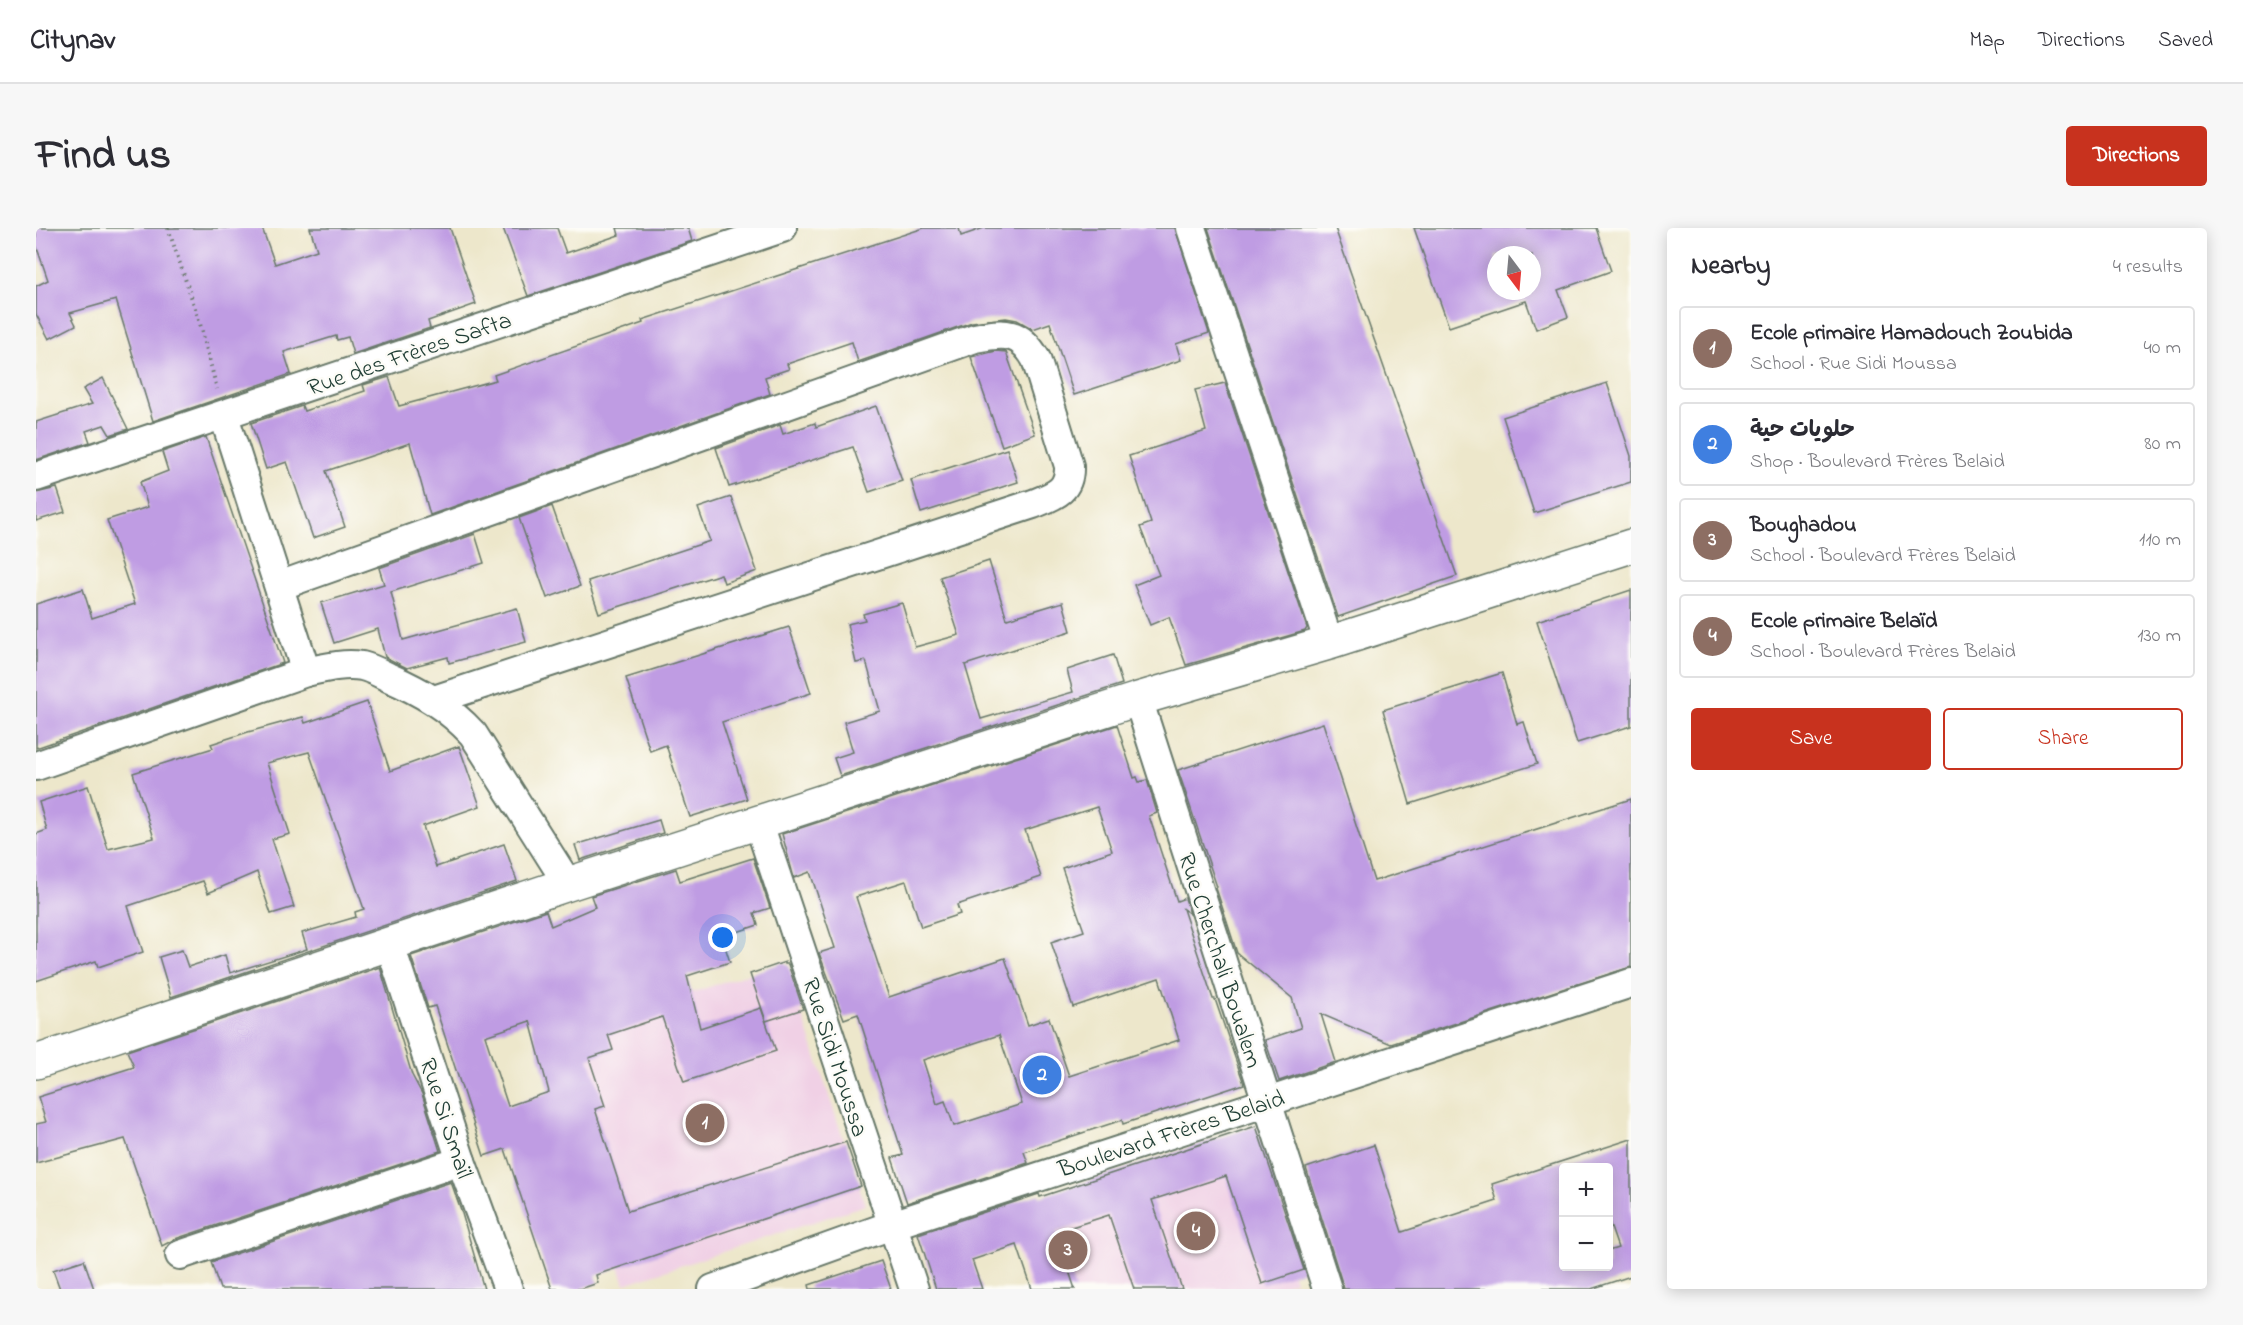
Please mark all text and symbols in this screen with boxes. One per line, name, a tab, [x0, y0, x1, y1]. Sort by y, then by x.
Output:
text: Citynav	[30, 21, 115, 62]
text: Map	[1969, 26, 2005, 56]
text: Directions	[2038, 26, 2125, 56]
text: Saved	[2158, 26, 2213, 56]
text: Find us	[36, 126, 171, 187]
button: Directions	[2066, 126, 2207, 186]
north arrow	[1487, 246, 1541, 300]
text: Nearby	[1691, 248, 1770, 286]
text: 4 results	[2113, 253, 2183, 282]
street label: Rue des Frères Safta	[303, 304, 517, 407]
text: Ecole primaire Hamadouch Zoubida	[1750, 318, 2073, 350]
text: 1	[1709, 334, 1716, 363]
text: 40 m	[2144, 334, 2181, 363]
text: School · Rue Sidi Moussa	[1750, 350, 1957, 379]
text: حلويات حية	[1750, 415, 1855, 447]
text: 2	[1708, 430, 1717, 459]
text: 80 m	[2144, 430, 2181, 459]
text: Shop · Boulevard Frères Belaid	[1750, 448, 2005, 477]
text: Boughadou	[1750, 510, 1856, 542]
text: 3	[1708, 526, 1717, 555]
text: 110 m	[2139, 526, 2181, 555]
text: School · Boulevard Frères Belaid	[1750, 542, 2016, 571]
text: Ecole primaire Belaïd	[1750, 606, 1937, 638]
text: 4	[1708, 622, 1717, 651]
text: 130 m	[2137, 622, 2181, 651]
text: School · Boulevard Frères Belaid	[1750, 638, 2016, 667]
button: Save	[1691, 708, 1931, 770]
button: Share	[1943, 708, 2183, 770]
street label: Rue Cherchali Boualem	[1167, 849, 1270, 1073]
your location	[708, 923, 737, 952]
street label: Rue Sidi Moussa	[791, 974, 876, 1142]
pin: 2	[1022, 1052, 1062, 1098]
street label: Rue Si Smaïl	[409, 1054, 481, 1184]
street label: Boulevard Frères Belaid	[1053, 1082, 1290, 1189]
pin: 1	[686, 1100, 724, 1146]
map controls	[1559, 1163, 1613, 1271]
button: +	[1559, 1163, 1613, 1217]
pin: 4	[1176, 1208, 1216, 1254]
button: −	[1559, 1217, 1613, 1271]
pin: 3	[1048, 1228, 1088, 1272]

